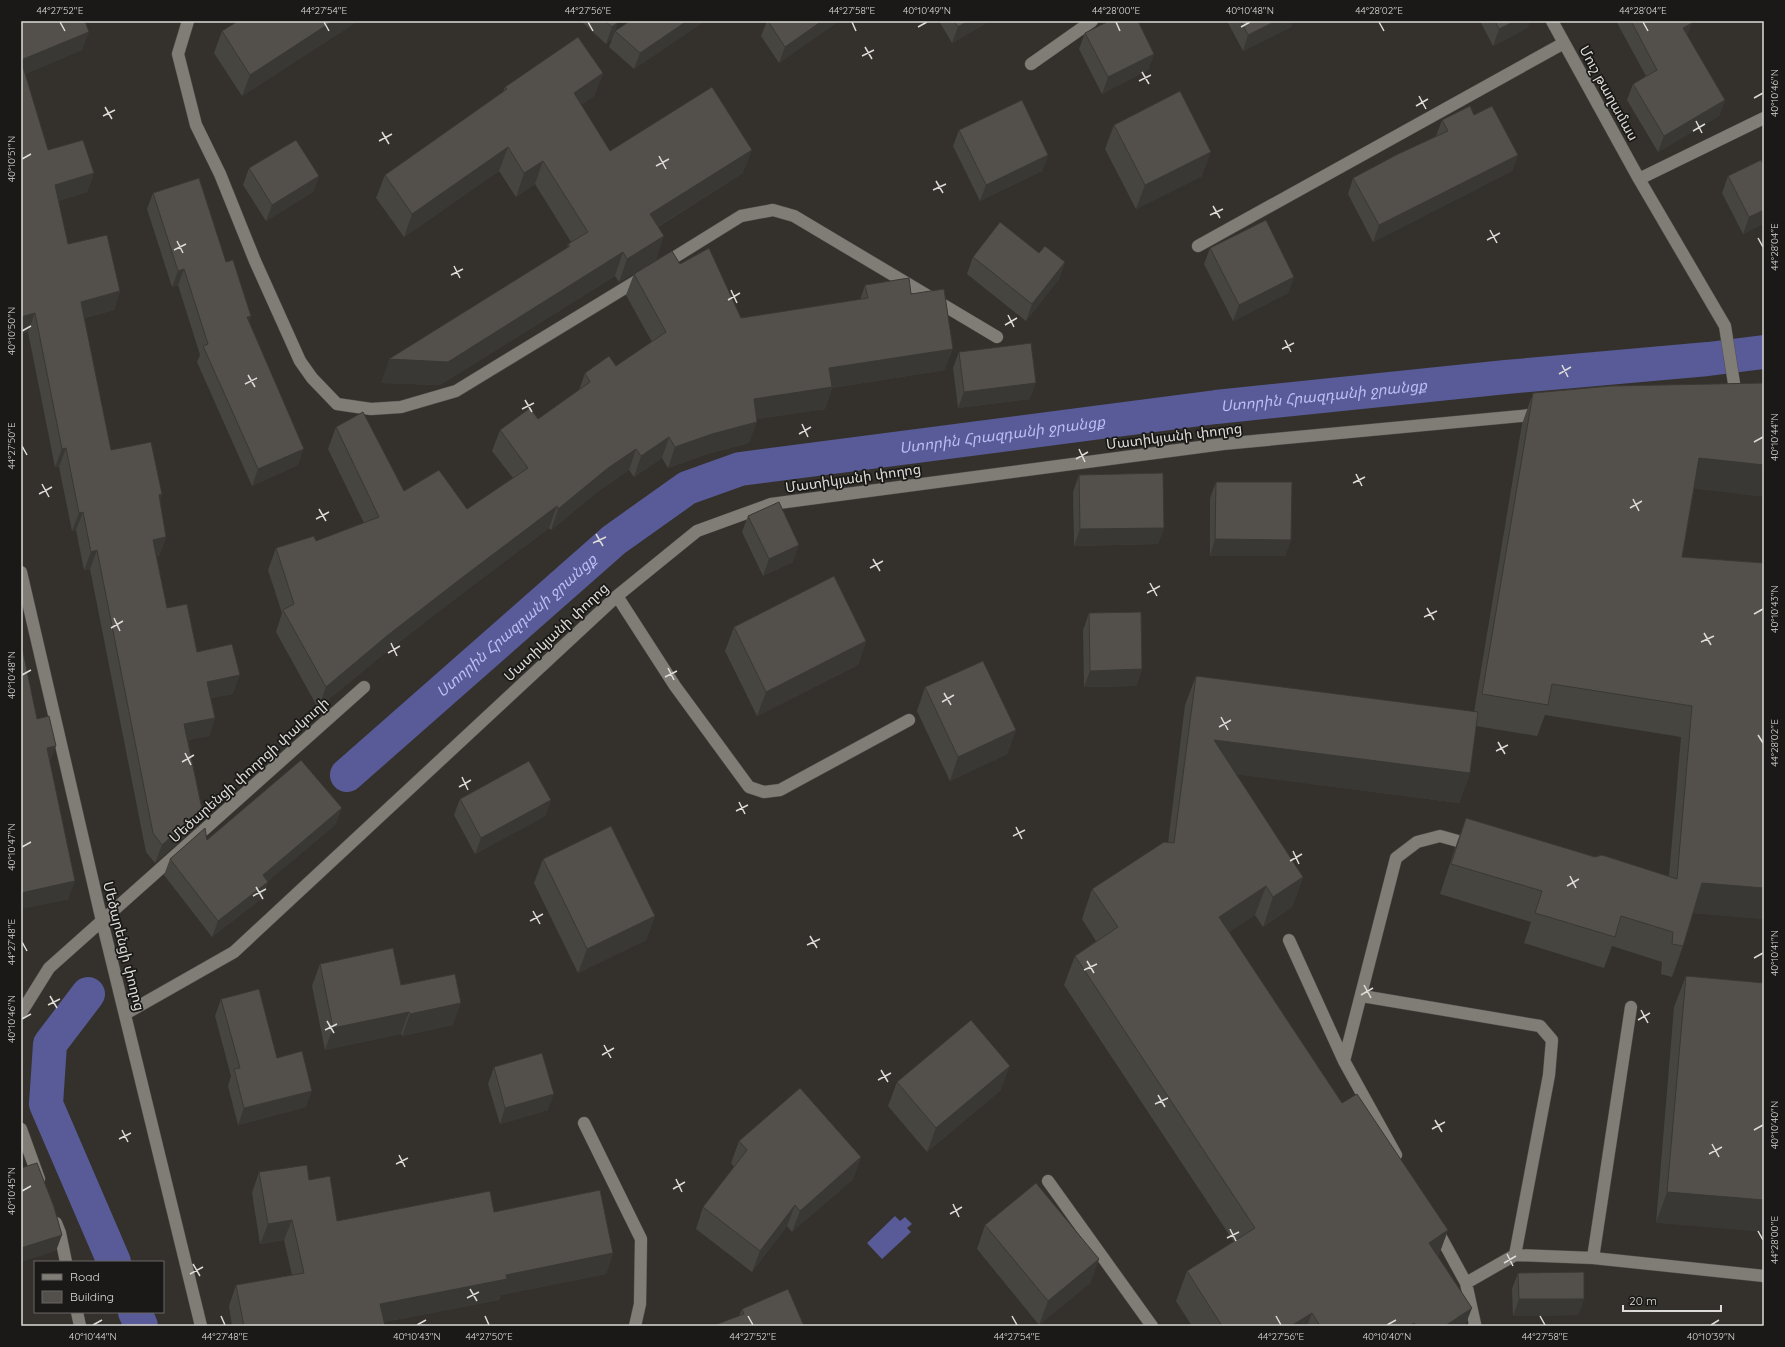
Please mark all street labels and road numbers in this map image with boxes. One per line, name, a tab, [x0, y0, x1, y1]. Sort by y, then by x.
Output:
street label: Մուշ թաղամաս	[1575, 42, 1643, 144]
street label: Մատիկյանի փողոց	[1105, 419, 1243, 453]
street label: Մատիկյանի փողոց	[784, 460, 922, 496]
street label: Մատիկյանի փողոց	[500, 579, 612, 685]
street label: Մեծարենցի փողոցի փակուղի	[165, 693, 333, 847]
street label: Մեծարենցի փողոց	[99, 879, 149, 1013]

